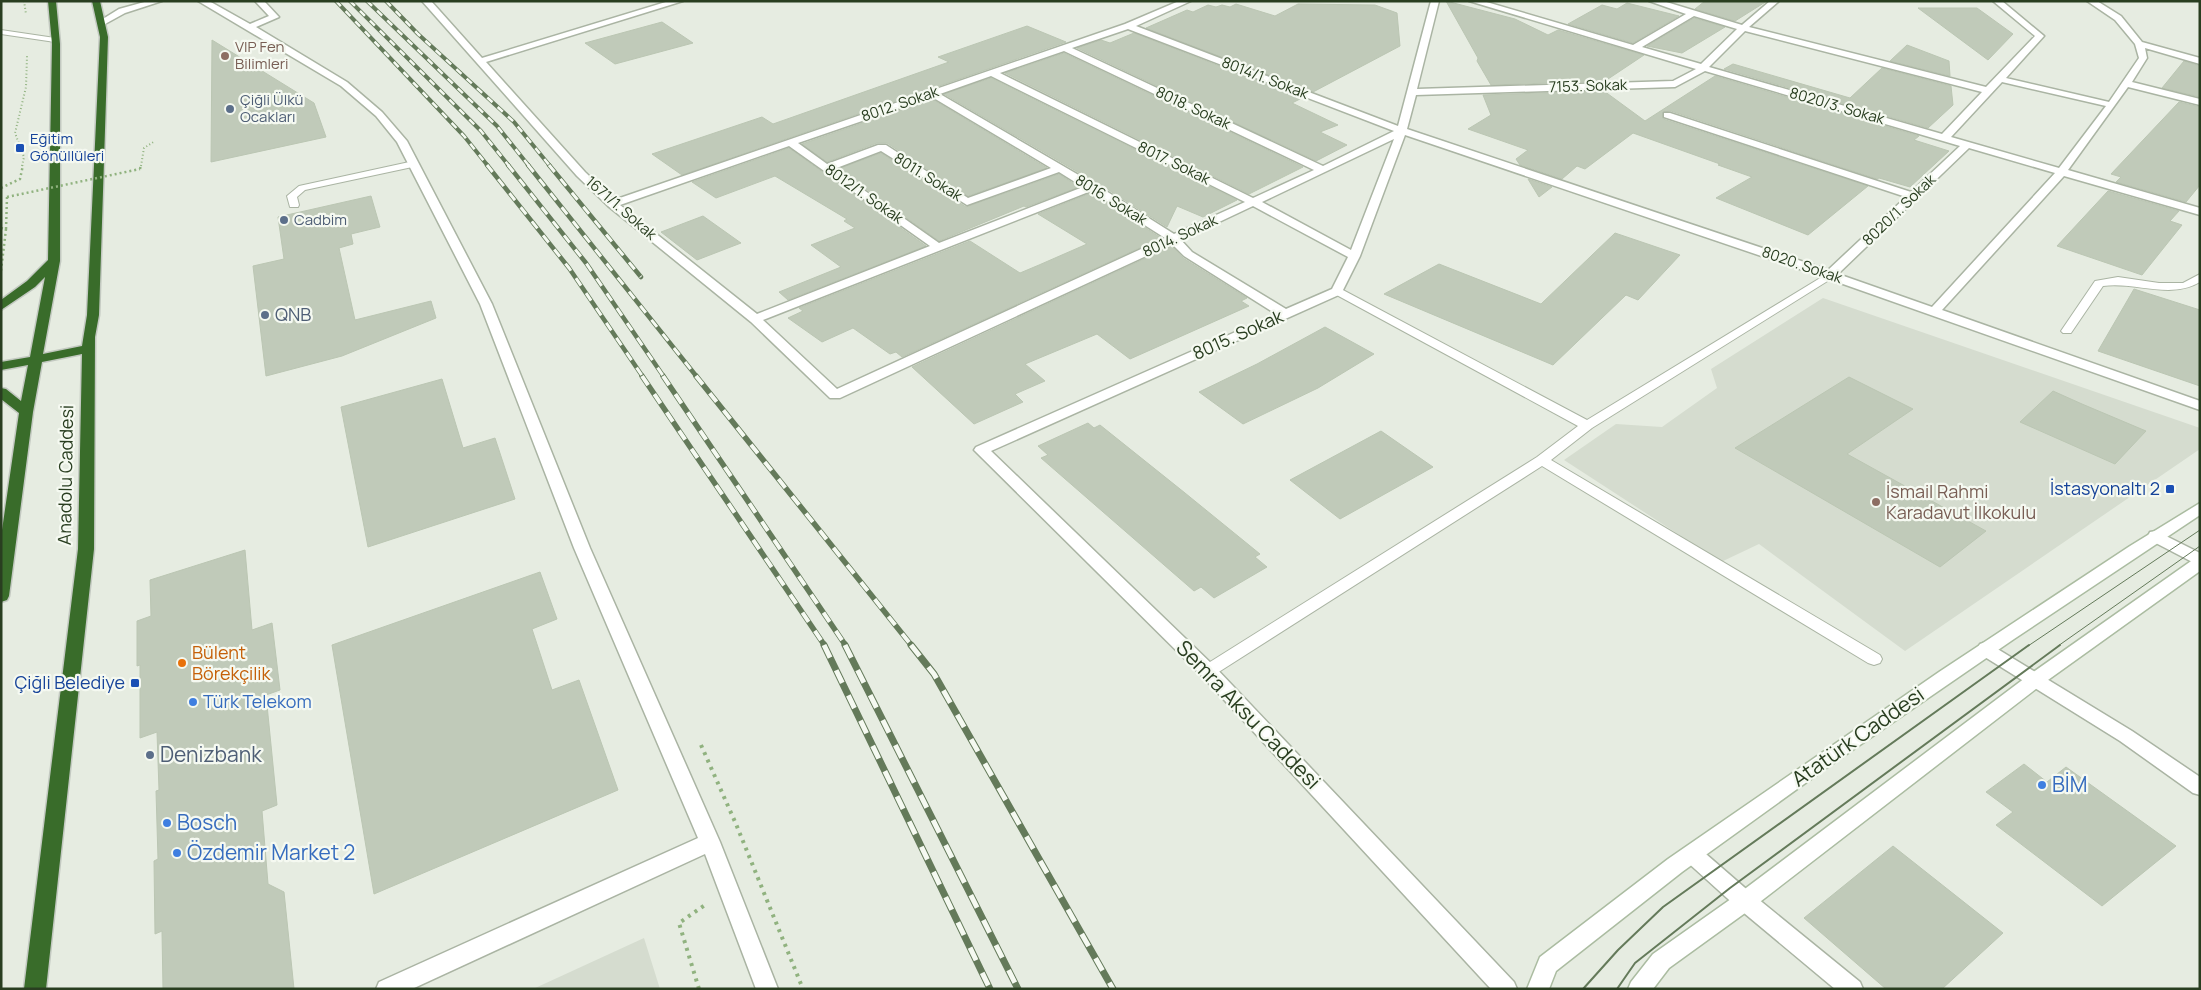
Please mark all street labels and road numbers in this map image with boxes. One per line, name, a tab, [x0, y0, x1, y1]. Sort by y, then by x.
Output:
street label: 8014/1. Sokak	[1219, 51, 1312, 104]
street label: 7153. Sokak	[1548, 74, 1628, 97]
street label: 8012. Sokak	[858, 80, 942, 127]
street label: 8018. Sokak	[1152, 81, 1235, 134]
street label: 8020/3. Sokak	[1787, 82, 1888, 129]
street label: 8017. Sokak	[1134, 136, 1215, 189]
street label: 8011. Sokak	[890, 147, 967, 206]
street label: 8012/1. Sokak	[821, 159, 908, 229]
street label: 8016. Sokak	[1071, 169, 1152, 230]
street label: 8020/1. Sokak	[1857, 169, 1940, 250]
street label: 1671/1. Sokak	[581, 171, 662, 245]
street label: 8014. Sokak	[1139, 209, 1221, 262]
street label: 8020. Sokak	[1759, 241, 1846, 288]
street label: 8015. Sokak	[1189, 303, 1288, 365]
street label: Anadolu Caddesi	[52, 405, 78, 545]
street label: Semra Aksu Caddesi	[1170, 634, 1327, 795]
street label: Atatürk Caddesi	[1786, 680, 1929, 792]

